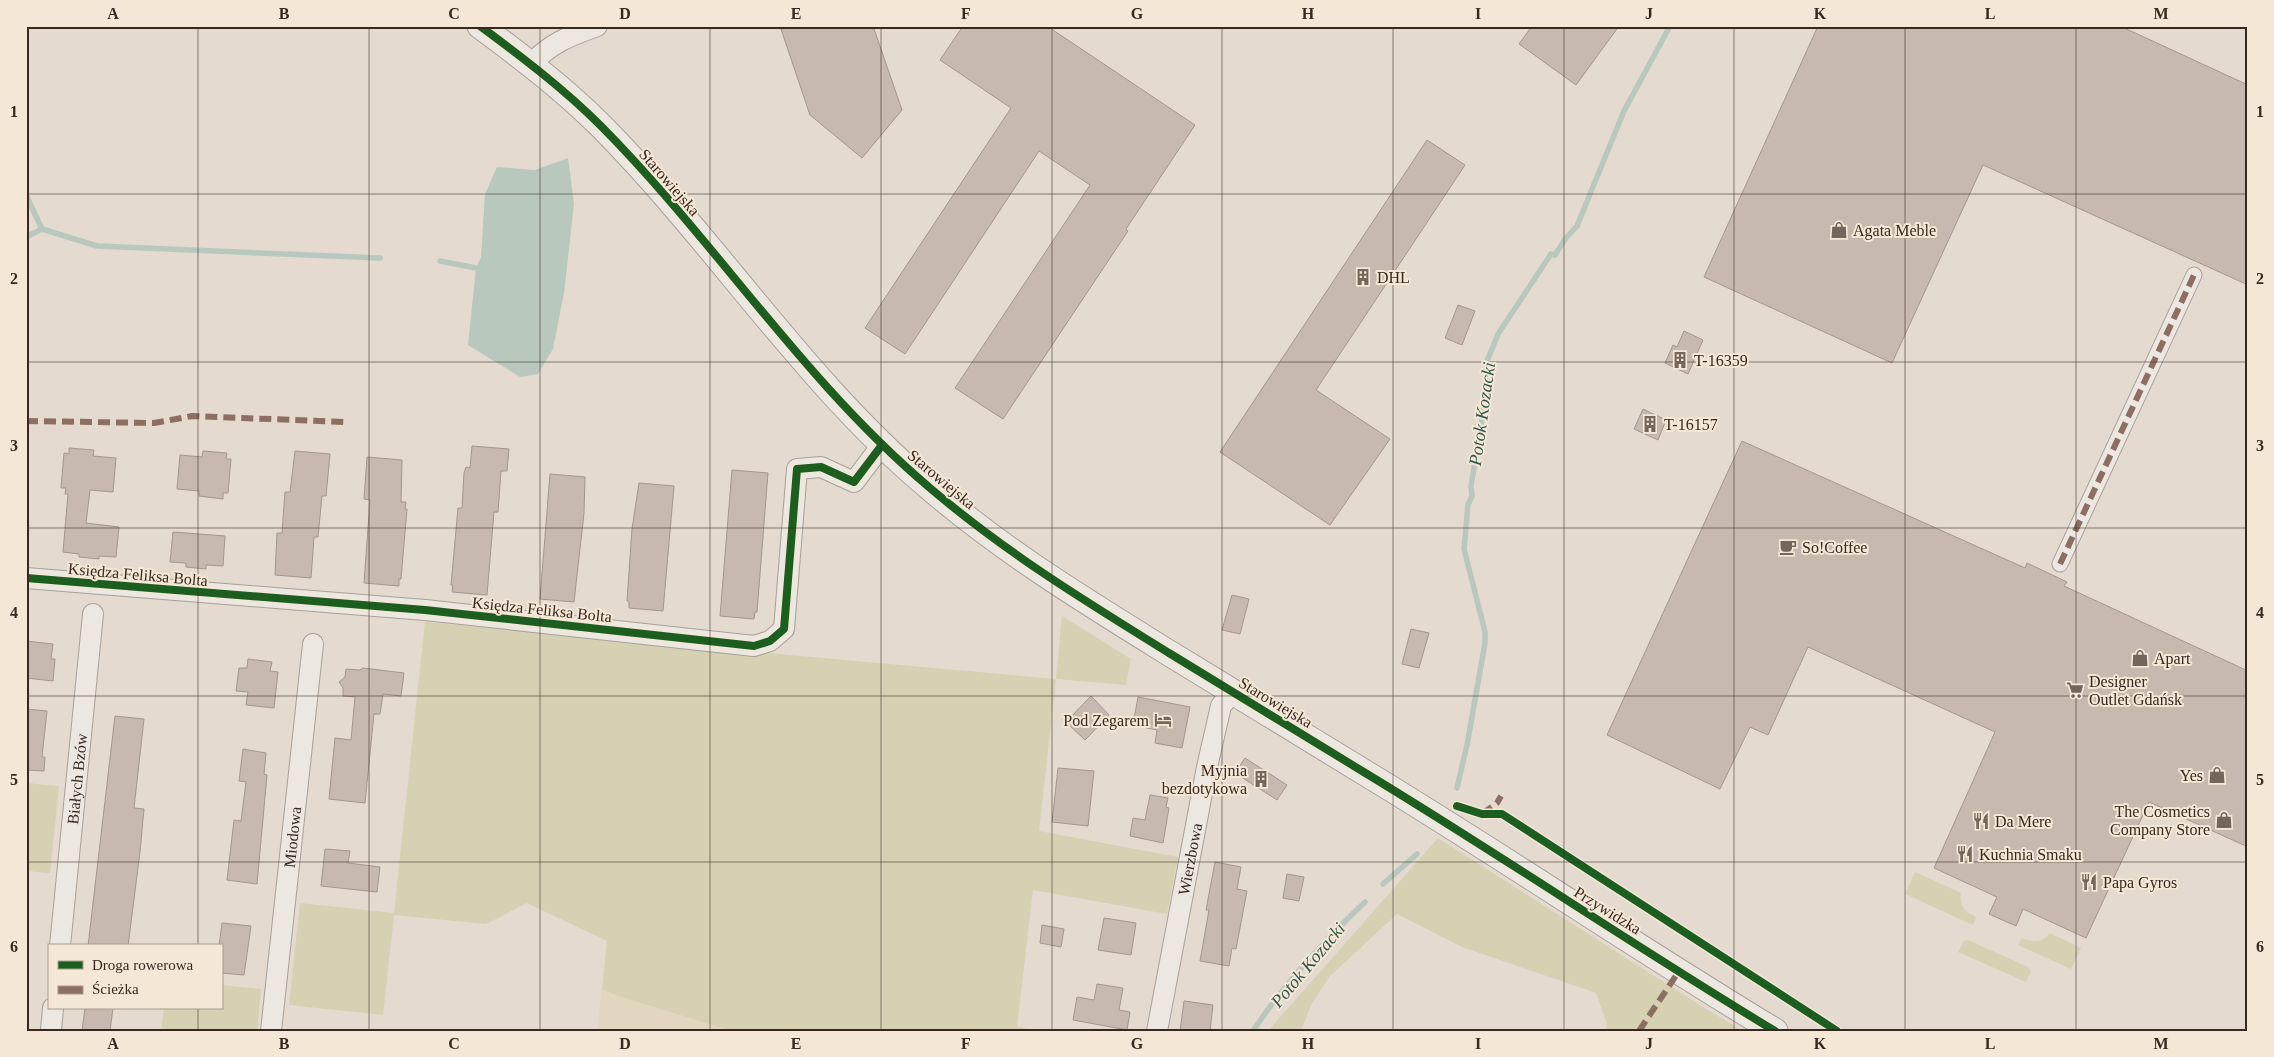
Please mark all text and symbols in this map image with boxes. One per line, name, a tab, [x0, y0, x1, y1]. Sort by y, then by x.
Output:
text: A	[107, 5, 119, 22]
text: B	[279, 5, 290, 22]
text: C	[448, 5, 460, 22]
text: D	[619, 5, 631, 22]
text: E	[791, 5, 801, 22]
text: F	[961, 5, 971, 22]
text: G	[1131, 5, 1144, 22]
text: H	[1302, 5, 1315, 22]
text: I	[1475, 5, 1481, 22]
text: J	[1645, 5, 1653, 22]
text: K	[1814, 5, 1827, 22]
text: L	[1985, 5, 1995, 22]
text: M	[2153, 5, 2169, 22]
text: 1	[10, 103, 18, 120]
text: 1	[2256, 103, 2264, 120]
street label: Starowiejska	[635, 146, 703, 220]
shop icon: Agata Meble	[1829, 220, 1849, 240]
place label: Agata Meble	[1853, 222, 1936, 240]
building icon: DHL	[1353, 267, 1373, 287]
place label: DHL	[1377, 269, 1410, 286]
text: 2	[10, 270, 18, 287]
text: 2	[2256, 270, 2264, 287]
building icon: T-16359	[1670, 350, 1690, 370]
place label: T-16359	[1694, 352, 1748, 369]
water label: Potok Kozacki	[1465, 361, 1499, 468]
building icon: T-16157	[1640, 414, 1660, 434]
place label: T-16157	[1664, 416, 1718, 433]
text: 3	[10, 437, 18, 454]
text: 3	[2256, 437, 2264, 454]
street label: Starowiejska	[904, 446, 979, 513]
cafe icon: So!Coffee	[1778, 537, 1798, 557]
place label: So!Coffee	[1802, 539, 1867, 556]
street label: Księdza Feliksa Bolta	[67, 560, 209, 590]
street label: Księdza Feliksa Bolta	[471, 594, 613, 626]
text: 4	[10, 604, 18, 621]
text: 4	[2256, 604, 2264, 621]
shop icon: Apart	[2130, 648, 2150, 668]
place label: Apart	[2154, 650, 2191, 668]
place label: Designer Outlet Gdańsk	[2089, 673, 2182, 708]
street label: Starowiejska	[1235, 674, 1316, 732]
supermarket icon: Designer Outlet Gdańsk	[2065, 680, 2085, 700]
hotel icon: Pod Zegarem	[1153, 710, 1173, 730]
place label: Pod Zegarem	[1063, 712, 1150, 730]
street label: Białych Bzów	[64, 732, 90, 825]
place label: Myjnia bezdotykowa	[1162, 762, 1247, 798]
shop icon: Yes	[2207, 765, 2227, 785]
place label: Yes	[2180, 767, 2203, 784]
building icon: Myjnia bezdotykowa	[1251, 769, 1271, 789]
text: 5	[10, 771, 18, 788]
text: 5	[2256, 771, 2264, 788]
place label: The Cosmetics Company Store	[2110, 803, 2210, 839]
street label: Miodowa	[281, 806, 304, 869]
shop icon: The Cosmetics Company Store	[2214, 810, 2234, 830]
restaurant icon: Da Mere	[1971, 811, 1991, 831]
place label: Da Mere	[1995, 813, 2051, 830]
street label: Wierzbowa	[1175, 822, 1205, 897]
restaurant icon: Kuchnia Smaku	[1955, 844, 1975, 864]
place label: Kuchnia Smaku	[1979, 846, 2082, 863]
restaurant icon: Papa Gyros	[2079, 872, 2099, 892]
place label: Papa Gyros	[2103, 874, 2177, 892]
street label: Przywidzka	[1571, 883, 1644, 938]
water label: Potok Kozacki	[1266, 919, 1349, 1012]
text: 6	[10, 938, 18, 955]
text: 6	[2256, 938, 2264, 955]
legend	[48, 944, 222, 1010]
text: Droga rowerowa	[92, 957, 194, 973]
text: Ścieżka	[92, 981, 139, 997]
text: A	[107, 1035, 119, 1052]
text: B	[279, 1035, 290, 1052]
text: C	[448, 1035, 460, 1052]
text: D	[619, 1035, 631, 1052]
text: E	[791, 1035, 801, 1052]
text: F	[961, 1035, 971, 1052]
text: G	[1131, 1035, 1144, 1052]
text: H	[1302, 1035, 1315, 1052]
text: I	[1475, 1035, 1481, 1052]
text: J	[1645, 1035, 1653, 1052]
text: K	[1814, 1035, 1827, 1052]
text: L	[1985, 1035, 1995, 1052]
text: M	[2153, 1035, 2169, 1052]

